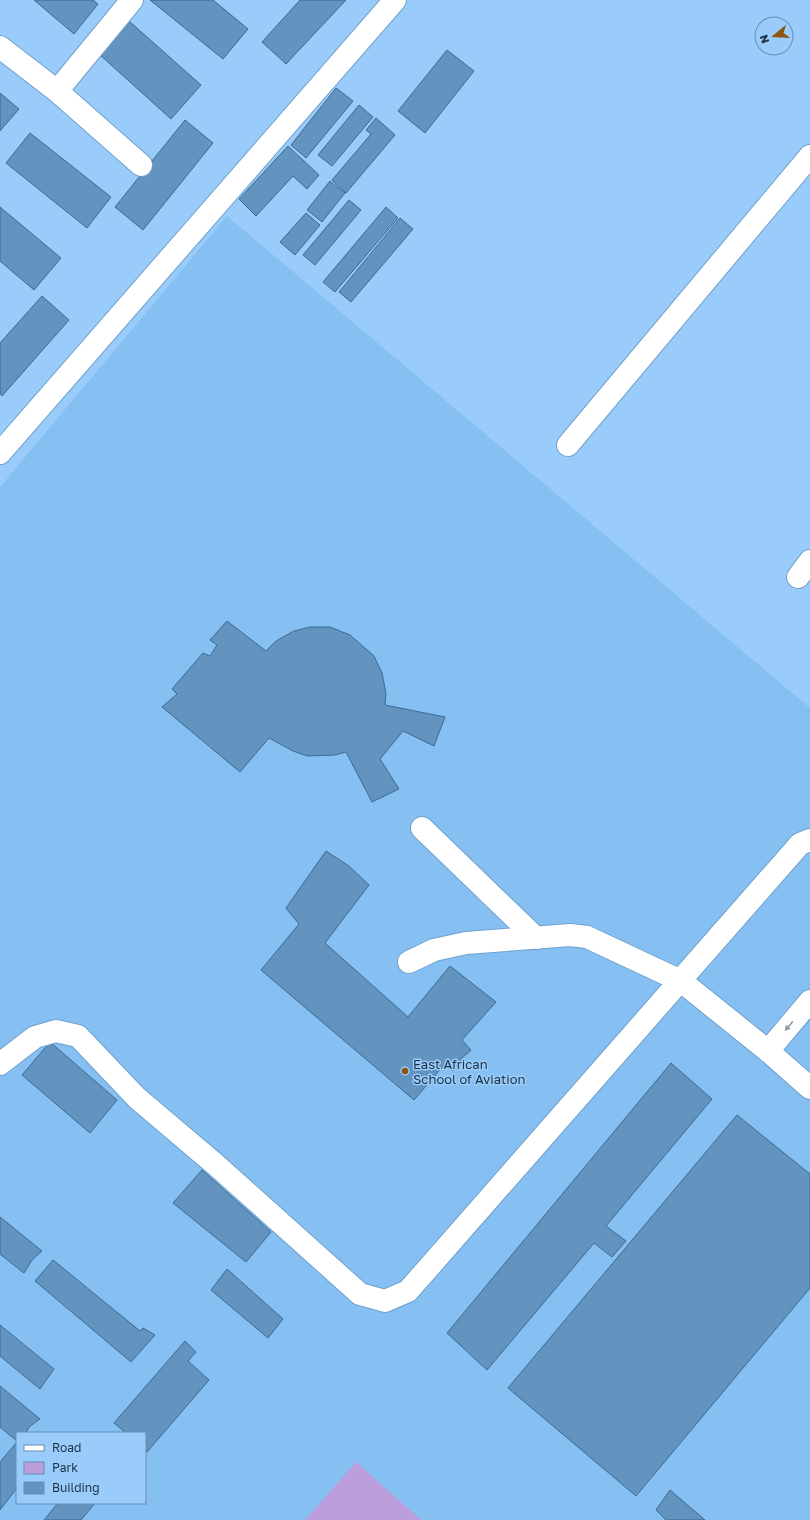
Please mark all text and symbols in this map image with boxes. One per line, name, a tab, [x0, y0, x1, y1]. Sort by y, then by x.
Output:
north arrow	[754, 16, 794, 56]
text: N	[757, 33, 771, 45]
one-way arrow	[785, 1021, 794, 1031]
place label: East African School of Aviation	[413, 1056, 525, 1087]
marker: East African School of Aviation	[400, 1066, 410, 1076]
legend	[16, 1432, 146, 1504]
text: Road	[52, 1440, 81, 1455]
text: Park	[52, 1460, 78, 1475]
text: Building	[52, 1480, 100, 1495]

